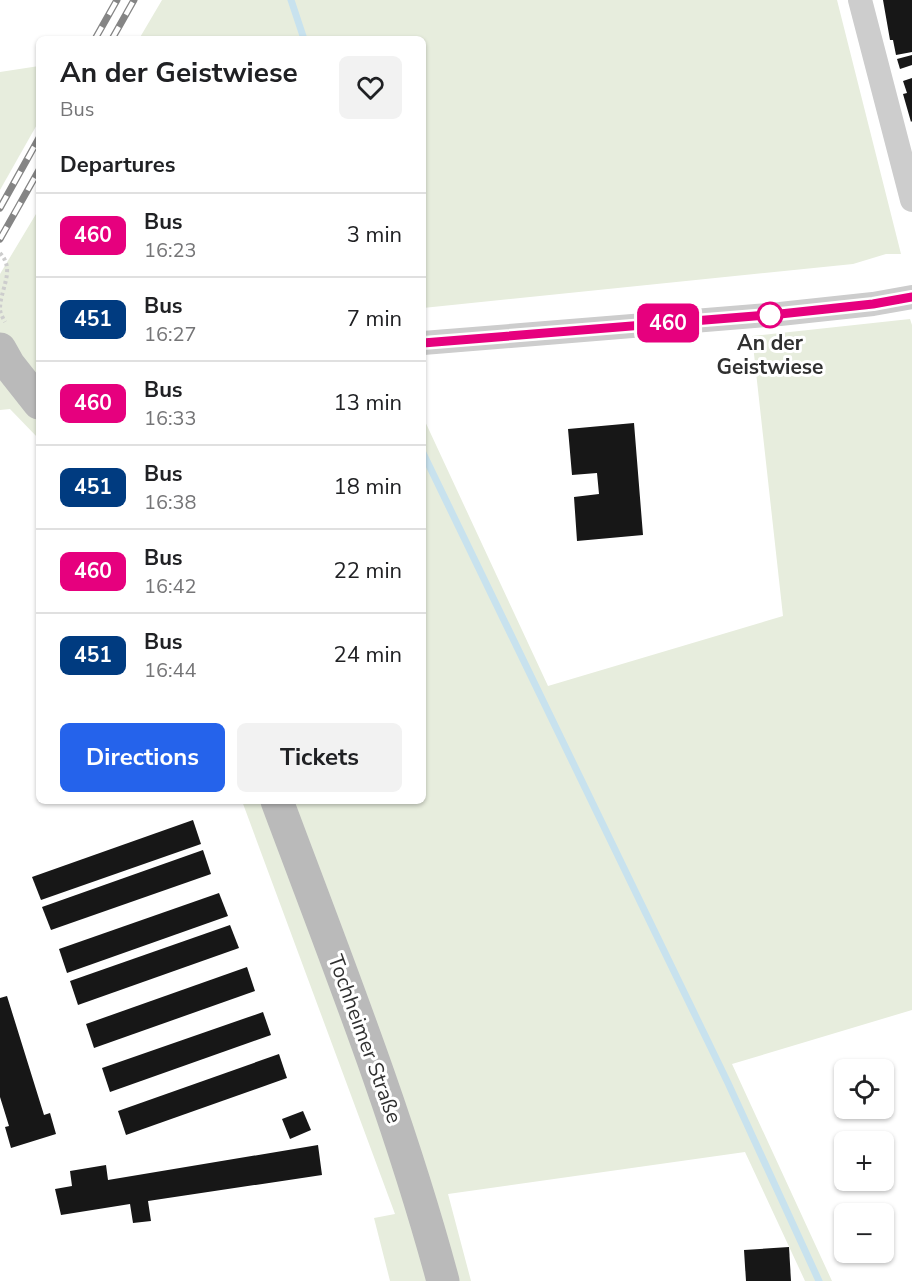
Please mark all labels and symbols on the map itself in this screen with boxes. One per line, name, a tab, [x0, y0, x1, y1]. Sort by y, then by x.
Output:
marker: An der Geistwiese	[757, 302, 783, 328]
line badge: 460	[634, 304, 702, 342]
place label: An der Geistwiese	[717, 329, 823, 381]
street label: Tochheimer Straße	[322, 951, 408, 1127]

